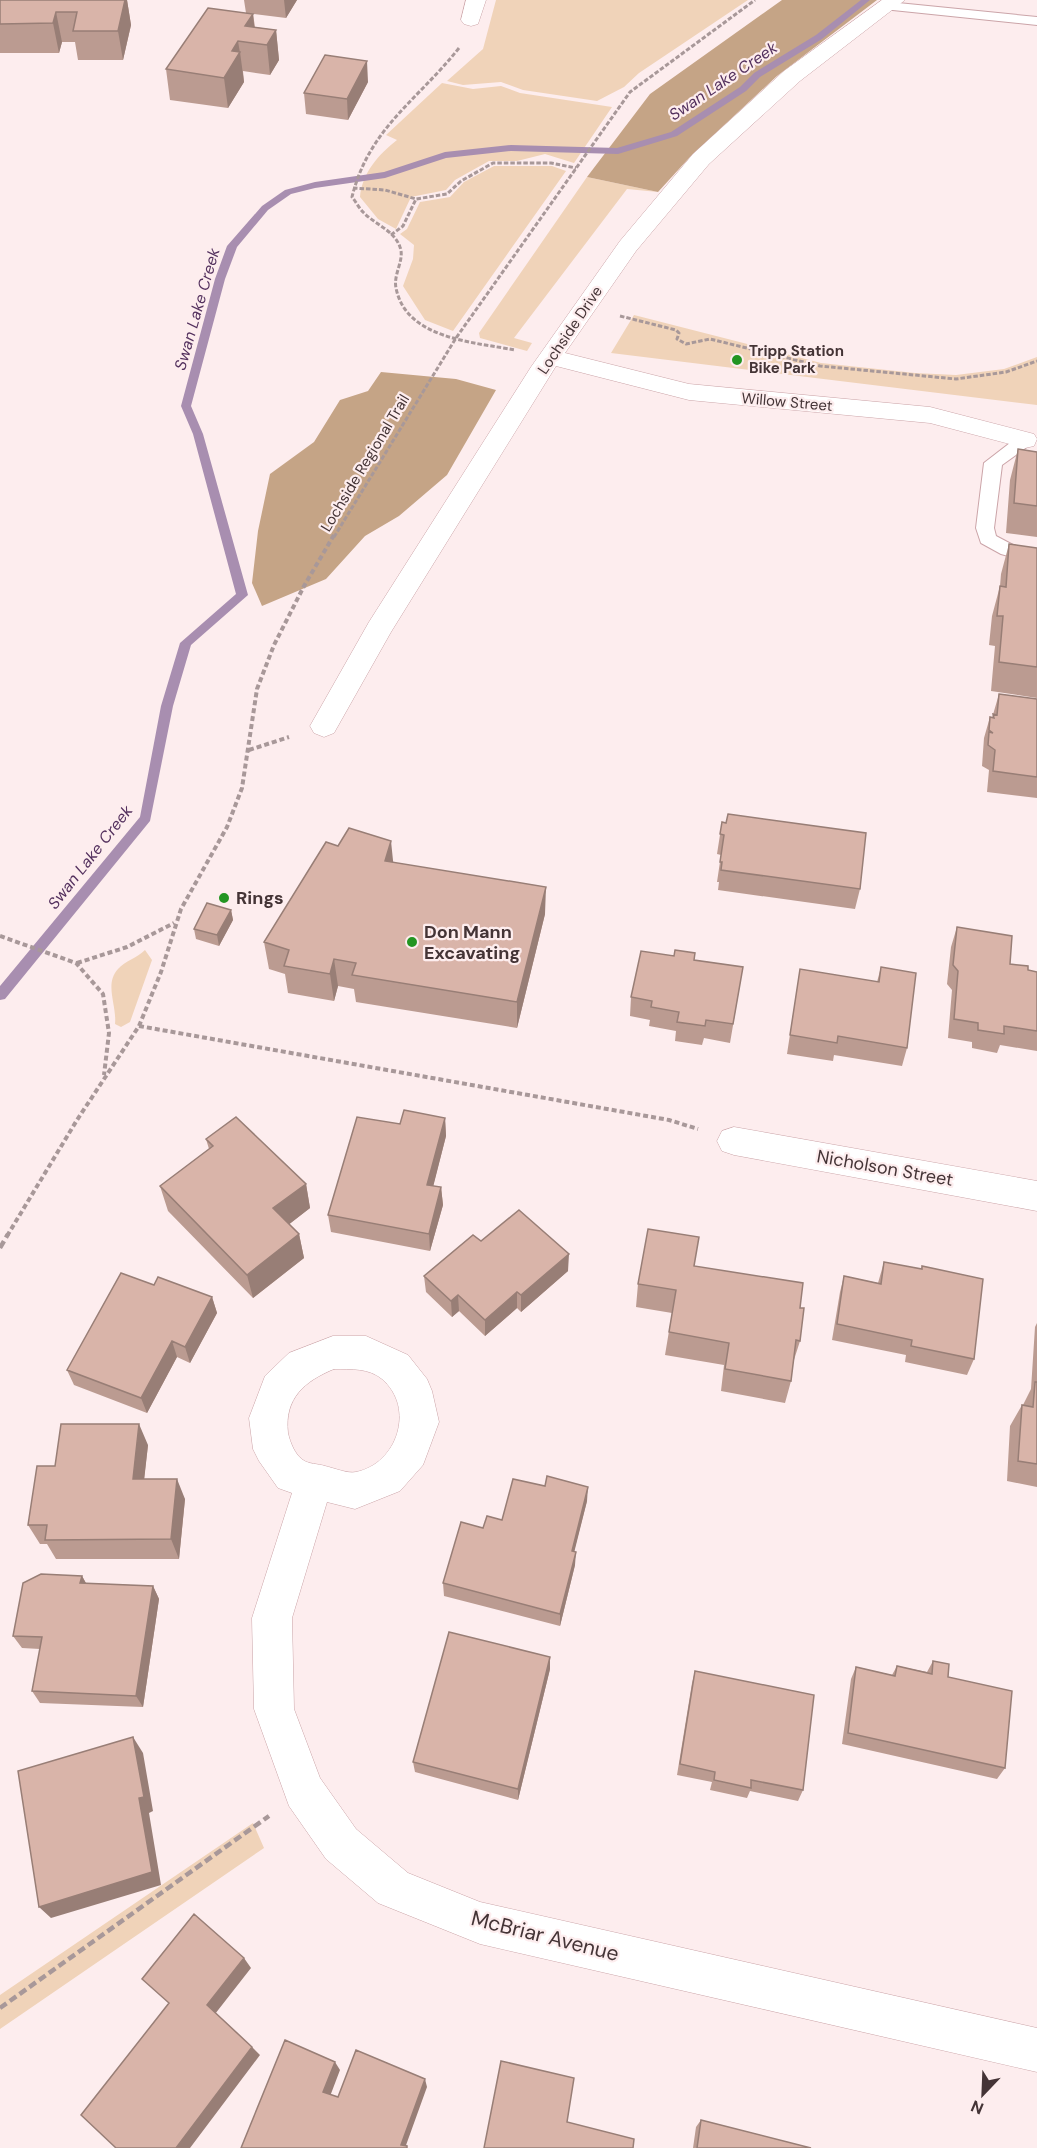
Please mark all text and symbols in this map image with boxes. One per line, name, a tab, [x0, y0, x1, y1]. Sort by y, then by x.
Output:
water label: Swan Lake Creek	[665, 37, 782, 125]
water label: Swan Lake Creek	[169, 245, 225, 373]
street label: Lochside Drive	[533, 282, 607, 378]
place label: Tripp Station Bike Park	[749, 341, 844, 378]
marker: Tripp Station Bike Park	[730, 353, 744, 367]
street label: Willow Street	[741, 388, 833, 416]
street label: Lochside Regional Trail	[316, 391, 414, 535]
water label: Swan Lake Creek	[43, 800, 138, 913]
place label: Rings	[236, 886, 284, 910]
marker: Rings	[217, 891, 231, 905]
place label: Don Mann Excavating	[424, 920, 520, 965]
marker: Don Mann Excavating	[405, 935, 419, 949]
street label: Nicholson Street	[815, 1144, 955, 1192]
street label: McBriar Avenue	[468, 1904, 622, 1968]
north arrow	[953, 2064, 1013, 2124]
text: N	[968, 2095, 987, 2119]

